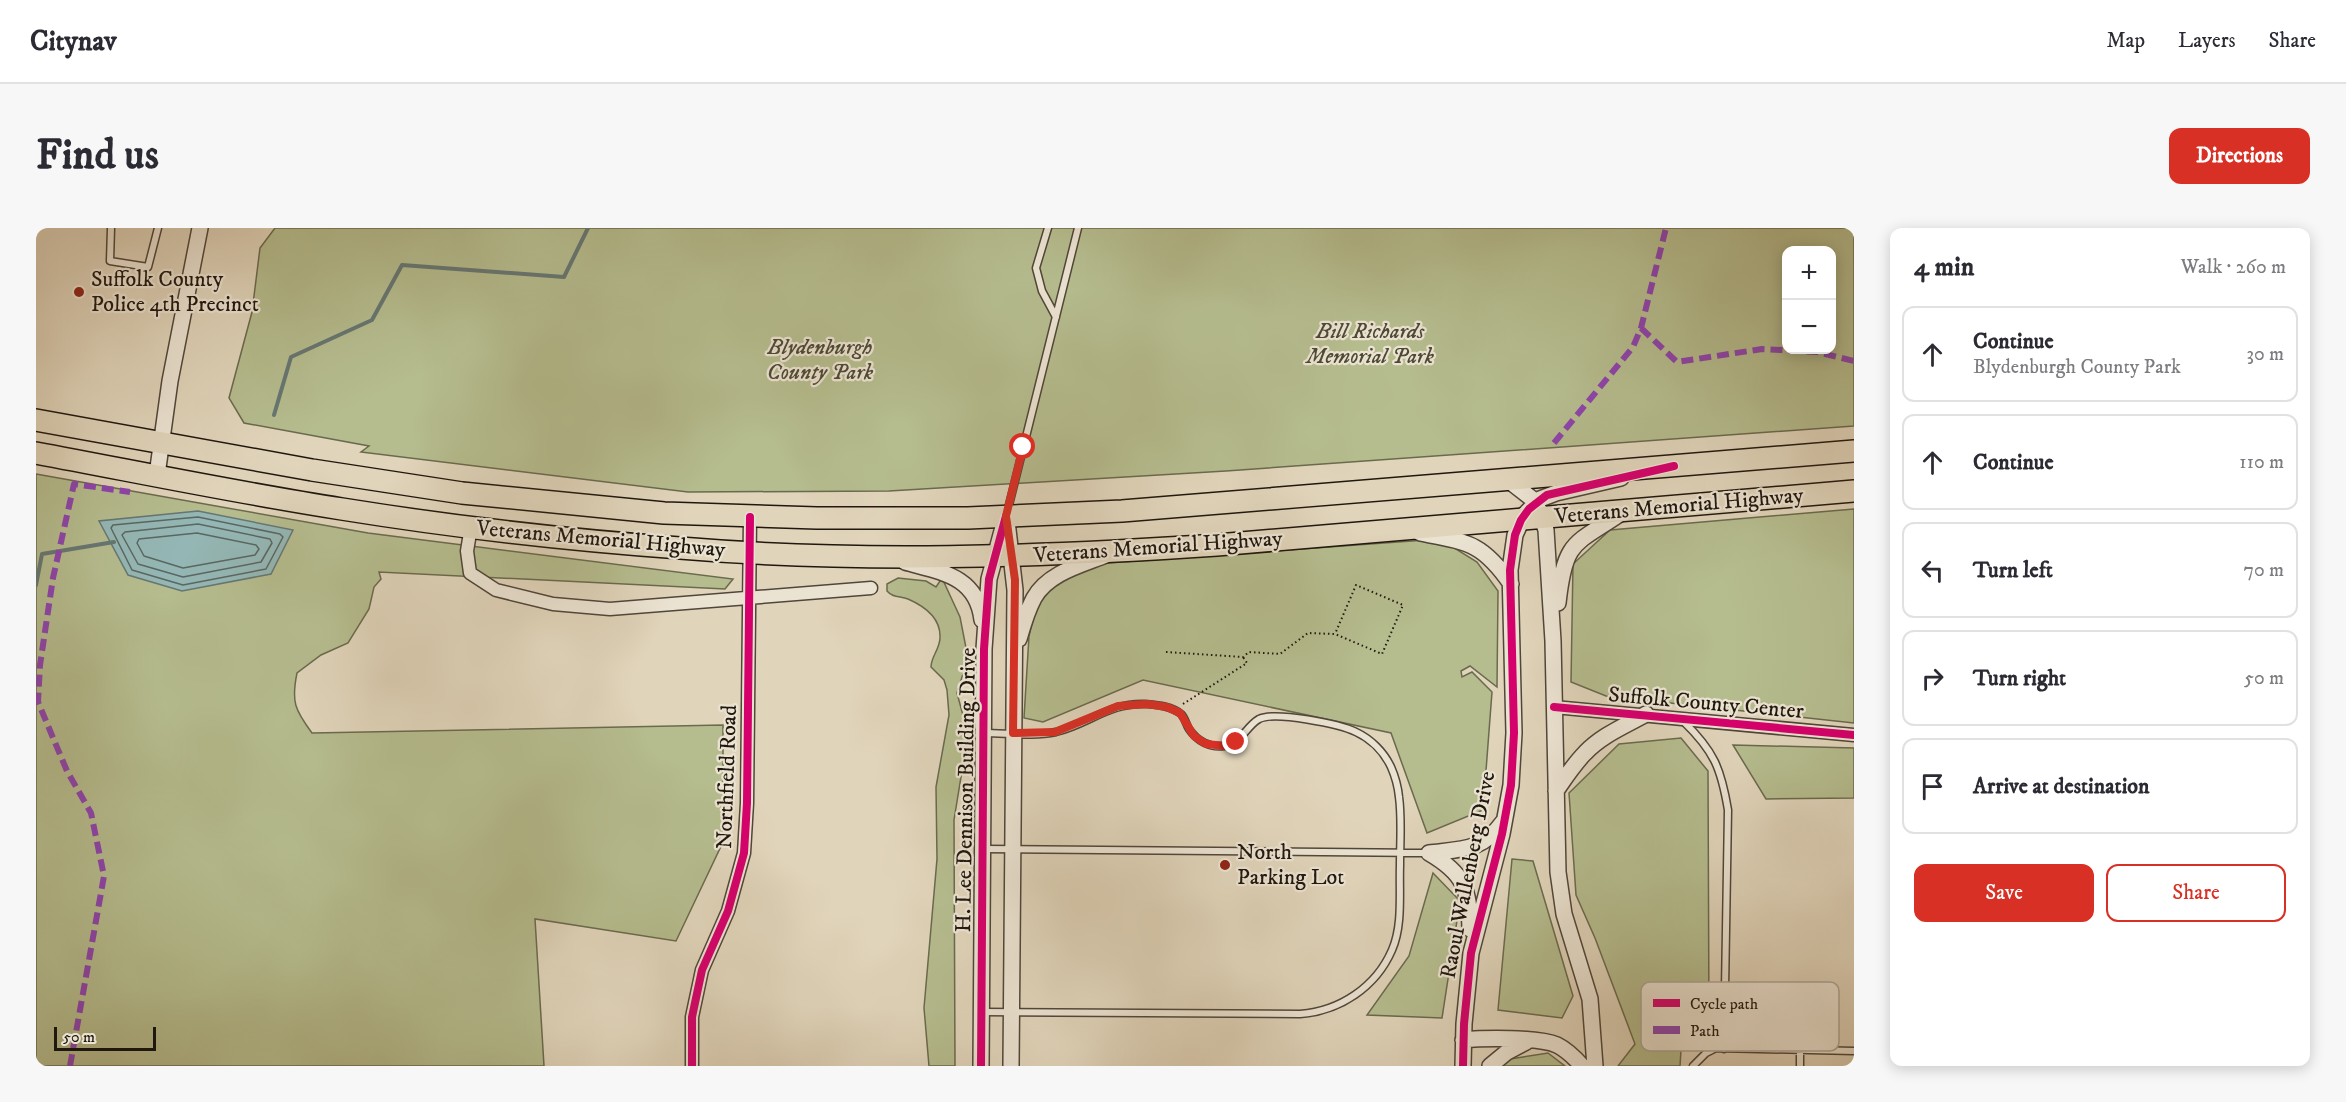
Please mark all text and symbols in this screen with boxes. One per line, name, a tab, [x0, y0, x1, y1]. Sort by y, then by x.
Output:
text: Citynav	[30, 24, 117, 59]
text: Map	[2106, 28, 2145, 54]
text: Layers	[2178, 28, 2236, 54]
text: Share	[2269, 28, 2316, 54]
button: Directions	[2169, 128, 2310, 184]
text: Find us	[36, 130, 159, 182]
map controls	[1782, 246, 1836, 354]
button: +	[1782, 246, 1836, 300]
text: 4 min	[1914, 251, 1974, 284]
text: Walk · 260 m	[2181, 255, 2286, 280]
place label: Suffolk County Police 4th Precinct	[91, 266, 259, 318]
marker: Suffolk County Police 4th Precinct	[72, 285, 86, 299]
button: −	[1782, 300, 1836, 354]
park label: Bill Richards Memorial Park	[1304, 318, 1435, 370]
text: Continue	[1973, 328, 2054, 355]
park label: Blydenburgh County Park	[767, 334, 874, 386]
icon: ahead	[1916, 338, 1949, 371]
text: 30 m	[2246, 342, 2284, 367]
text: Blydenburgh County Park	[1973, 355, 2181, 380]
route start	[1009, 433, 1035, 459]
icon: ahead	[1916, 446, 1949, 479]
text: Continue	[1973, 449, 2054, 476]
text: 110 m	[2239, 450, 2284, 475]
street label: Veterans Memorial Highway	[1552, 482, 1805, 530]
street label: Veterans Memorial Highway	[474, 515, 727, 563]
street label: Veterans Memorial Highway	[1032, 525, 1284, 569]
icon: left	[1916, 554, 1949, 587]
text: Turn left	[1973, 557, 2053, 584]
text: 70 m	[2243, 558, 2284, 583]
street label: H. Lee Dennison Building Drive	[950, 647, 982, 933]
icon: right	[1916, 662, 1949, 695]
text: Turn right	[1973, 665, 2066, 692]
text: 50 m	[2244, 666, 2284, 691]
street label: Suffolk County Center	[1607, 681, 1806, 725]
street label: Northfield Road	[711, 704, 743, 850]
route end	[1222, 728, 1248, 754]
street label: Raoul Wallenberg Drive	[1435, 769, 1501, 981]
icon: arrive	[1916, 770, 1949, 803]
text: Arrive at destination	[1973, 773, 2150, 800]
place label: North Parking Lot	[1237, 839, 1344, 891]
marker: North Parking Lot	[1218, 858, 1232, 872]
button: Save	[1914, 864, 2094, 922]
button: Share	[2106, 864, 2286, 922]
legend	[1641, 982, 1839, 1051]
text: Cycle path	[1690, 994, 1759, 1014]
text: Path	[1690, 1021, 1720, 1041]
scale bar	[54, 1024, 156, 1052]
text: 50 m	[63, 1027, 95, 1047]

